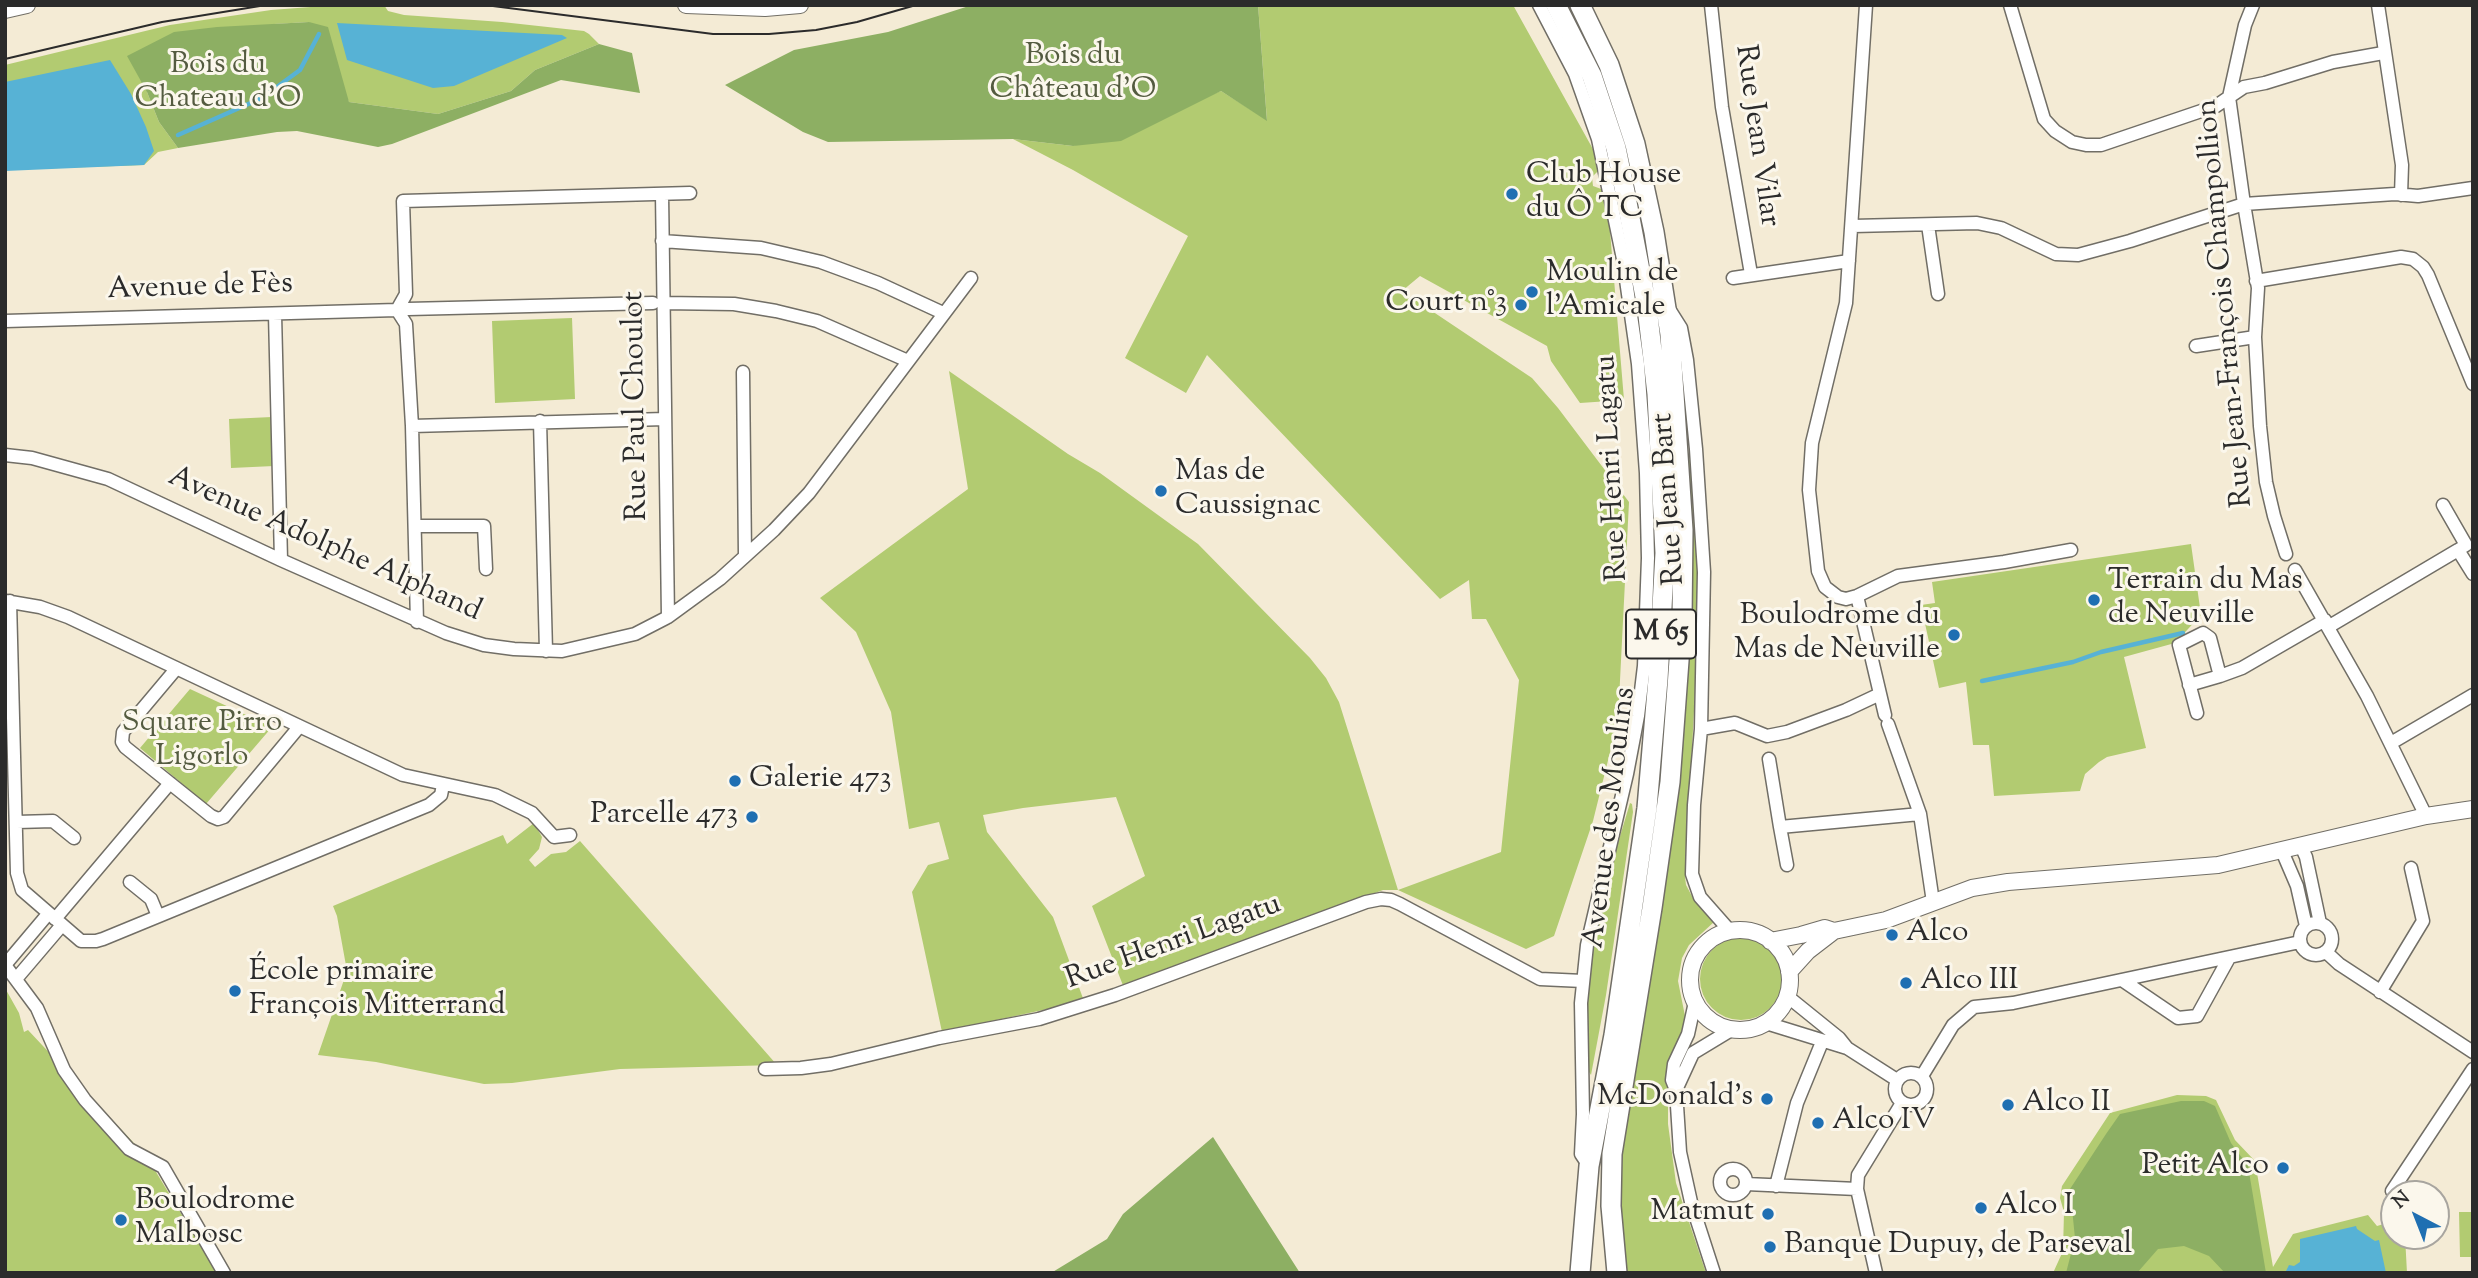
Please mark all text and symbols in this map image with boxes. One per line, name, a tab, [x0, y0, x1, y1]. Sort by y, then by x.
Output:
park label: Bois du Château d'O	[990, 40, 1156, 110]
street label: Rue Jean Vilar	[1724, 43, 1786, 229]
park label: Bois du Chateau d'O	[135, 49, 301, 119]
street label: Rue Jean-François Champollion	[2191, 97, 2263, 509]
place label: Club House du Ô TC	[1526, 159, 1681, 230]
marker: Club House du Ô TC	[1504, 186, 1520, 202]
place label: Moulin de l'Amicale	[1546, 257, 1678, 328]
street label: Avenue de Fès	[107, 268, 293, 310]
marker: Moulin de l'Amicale	[1524, 284, 1540, 300]
place label: Court n°3	[1385, 287, 1507, 323]
street label: Rue Paul Choulot	[618, 291, 658, 521]
marker: Court n°3	[1513, 297, 1529, 313]
street label: Rue Henri Lagatu	[1590, 354, 1638, 582]
street label: Rue Jean Bart	[1647, 412, 1695, 586]
place label: Mas de Caussignac	[1175, 456, 1321, 526]
street label: Avenue Adolphe Alphand	[162, 461, 486, 631]
marker: Mas de Caussignac	[1153, 483, 1169, 499]
place label: Terrain du Mas de Neuville	[2108, 565, 2303, 636]
marker: Terrain du Mas de Neuville	[2086, 592, 2102, 608]
place label: Boulodrome du Mas de Neuville	[1734, 600, 1940, 670]
road number: M 65	[1626, 610, 1696, 658]
marker: Boulodrome du Mas de Neuville	[1946, 627, 1962, 643]
street label: Avenue des Moulins	[1578, 685, 1646, 951]
park label: Square Pirro Ligorlo	[122, 707, 282, 778]
place label: Galerie 473	[749, 763, 892, 799]
marker: Galerie 473	[727, 773, 743, 789]
place label: Parcelle 473	[590, 799, 738, 835]
marker: Parcelle 473	[744, 809, 760, 825]
street label: Rue Henri Lagatu	[1061, 888, 1287, 1000]
place label: Alco	[1906, 917, 1968, 953]
marker: Alco	[1884, 927, 1900, 943]
place label: École primaire François Mitterrand	[249, 956, 505, 1026]
place label: Alco III	[1920, 965, 2018, 1001]
marker: Alco III	[1898, 975, 1914, 991]
marker: École primaire François Mitterrand	[227, 983, 243, 999]
place label: McDonald's	[1597, 1081, 1753, 1117]
place label: Alco II	[2022, 1087, 2110, 1123]
marker: McDonald's	[1759, 1091, 1775, 1107]
marker: Alco II	[2000, 1097, 2016, 1113]
place label: Alco IV	[1832, 1105, 1935, 1141]
marker: Alco IV	[1810, 1115, 1826, 1131]
place label: Petit Alco	[2142, 1150, 2269, 1186]
marker: Petit Alco	[2275, 1160, 2291, 1176]
north arrow	[2380, 1180, 2450, 1250]
place label: Boulodrome Malbosc	[135, 1185, 295, 1256]
text: N	[2387, 1185, 2417, 1216]
place label: Alco I	[1995, 1190, 2074, 1226]
place label: Matmut	[1651, 1196, 1754, 1232]
marker: Alco I	[1973, 1200, 1989, 1216]
marker: Matmut	[1760, 1206, 1776, 1222]
marker: Boulodrome Malbosc	[113, 1212, 129, 1228]
place label: Banque Dupuy, de Parseval	[1784, 1229, 2132, 1265]
marker: Banque Dupuy, de Parseval	[1762, 1239, 1778, 1255]

